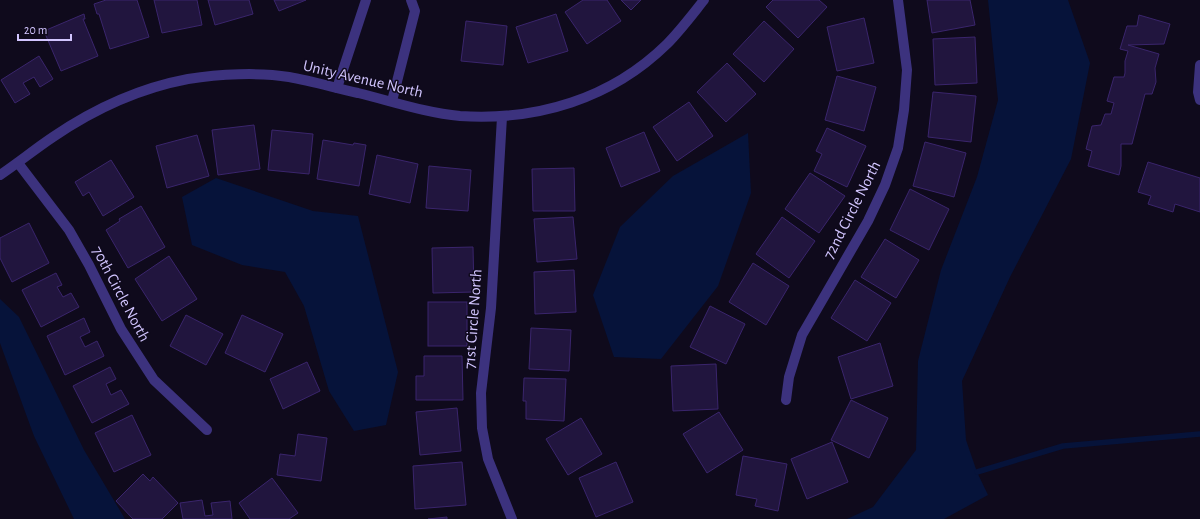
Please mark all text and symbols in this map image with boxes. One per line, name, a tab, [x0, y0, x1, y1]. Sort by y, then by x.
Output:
scale bar	[18, 16, 71, 42]
text: 20 m	[24, 24, 47, 36]
street label: Unity Avenue North	[301, 57, 425, 102]
street label: 72nd Circle North	[820, 158, 884, 262]
street label: 70th Circle North	[89, 244, 153, 344]
street label: 71st Circle North	[462, 268, 484, 370]

